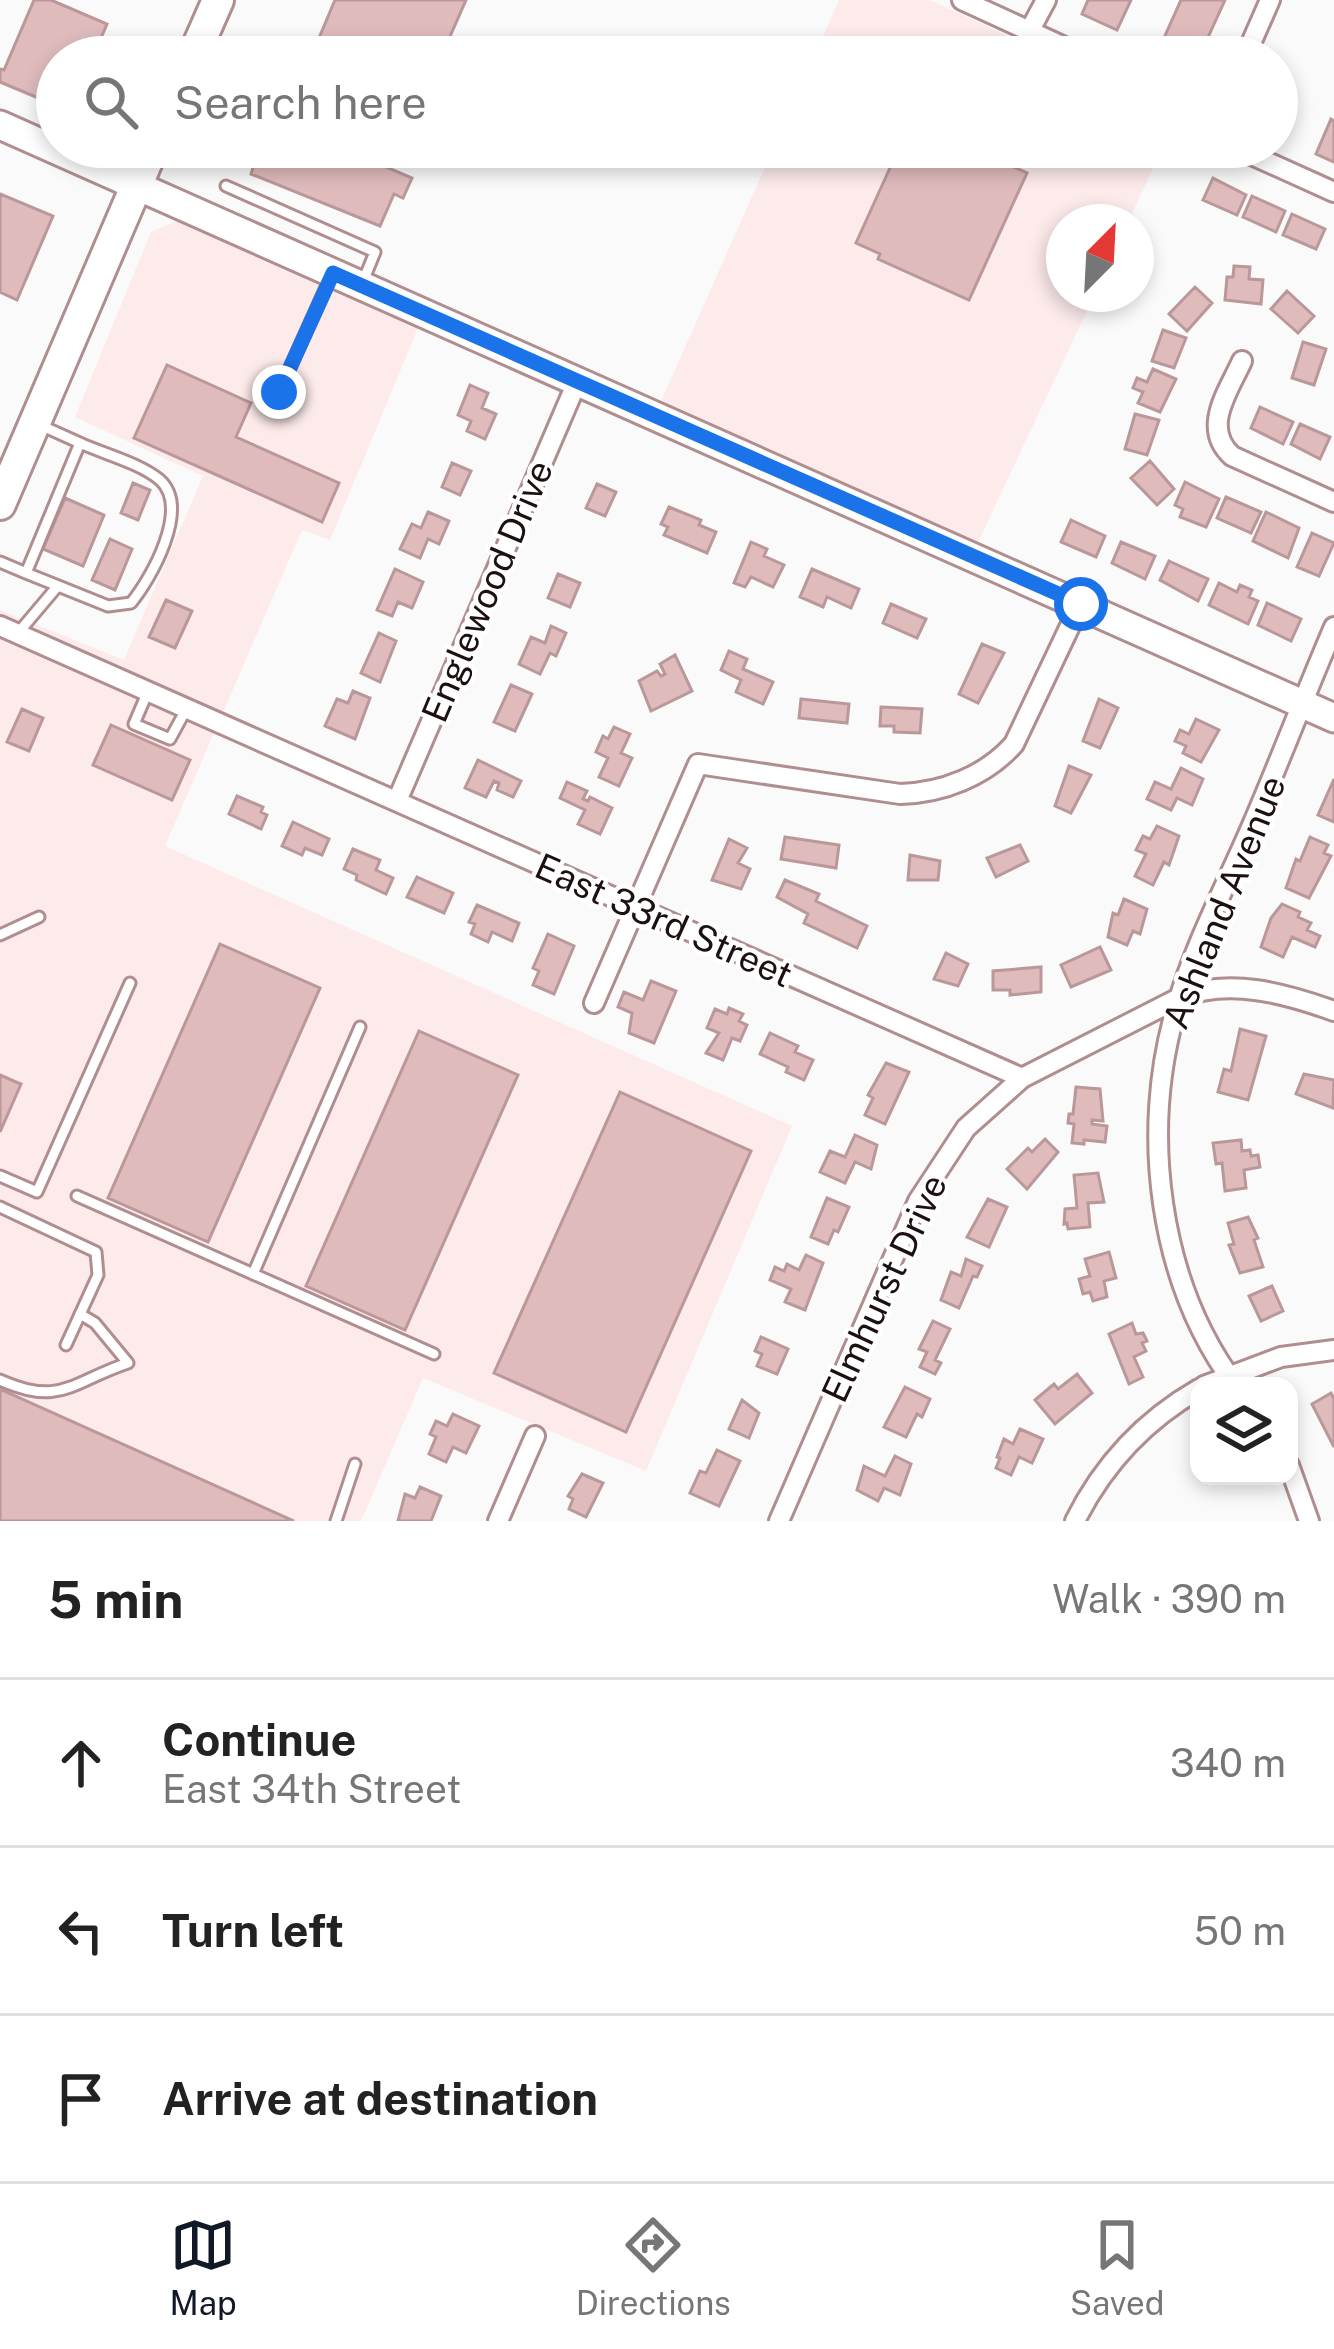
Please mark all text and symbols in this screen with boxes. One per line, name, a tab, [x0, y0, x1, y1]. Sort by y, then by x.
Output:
search box	[36, 36, 1298, 168]
icon: search	[78, 69, 144, 135]
text: Search here	[174, 76, 427, 129]
north arrow	[1046, 204, 1154, 312]
route end	[252, 365, 306, 419]
street label: Englewood Drive	[413, 454, 561, 728]
route start	[1054, 577, 1108, 631]
street label: Ashland Avenue	[1154, 769, 1294, 1035]
street label: East 33rd Street	[529, 845, 799, 995]
street label: Elmhurst Drive	[813, 1168, 955, 1408]
map controls	[1190, 1377, 1298, 1485]
button: layers	[1190, 1377, 1298, 1485]
text: 5 min	[48, 1570, 184, 1629]
text: Walk · 390 m	[1052, 1576, 1286, 1622]
text: Continue	[162, 1713, 356, 1766]
icon: ahead	[48, 1730, 114, 1796]
text: 340 m	[1170, 1740, 1286, 1786]
text: East 34th Street	[162, 1766, 461, 1812]
icon: left	[48, 1898, 114, 1964]
text: Turn left	[162, 1904, 344, 1957]
text: 50 m	[1194, 1908, 1286, 1954]
icon: arrive	[48, 2066, 114, 2132]
text: Arrive at destination	[162, 2072, 598, 2125]
tab: Map	[170, 2212, 237, 2322]
tab: Directions	[576, 2212, 731, 2322]
tab: Saved	[1070, 2212, 1164, 2322]

